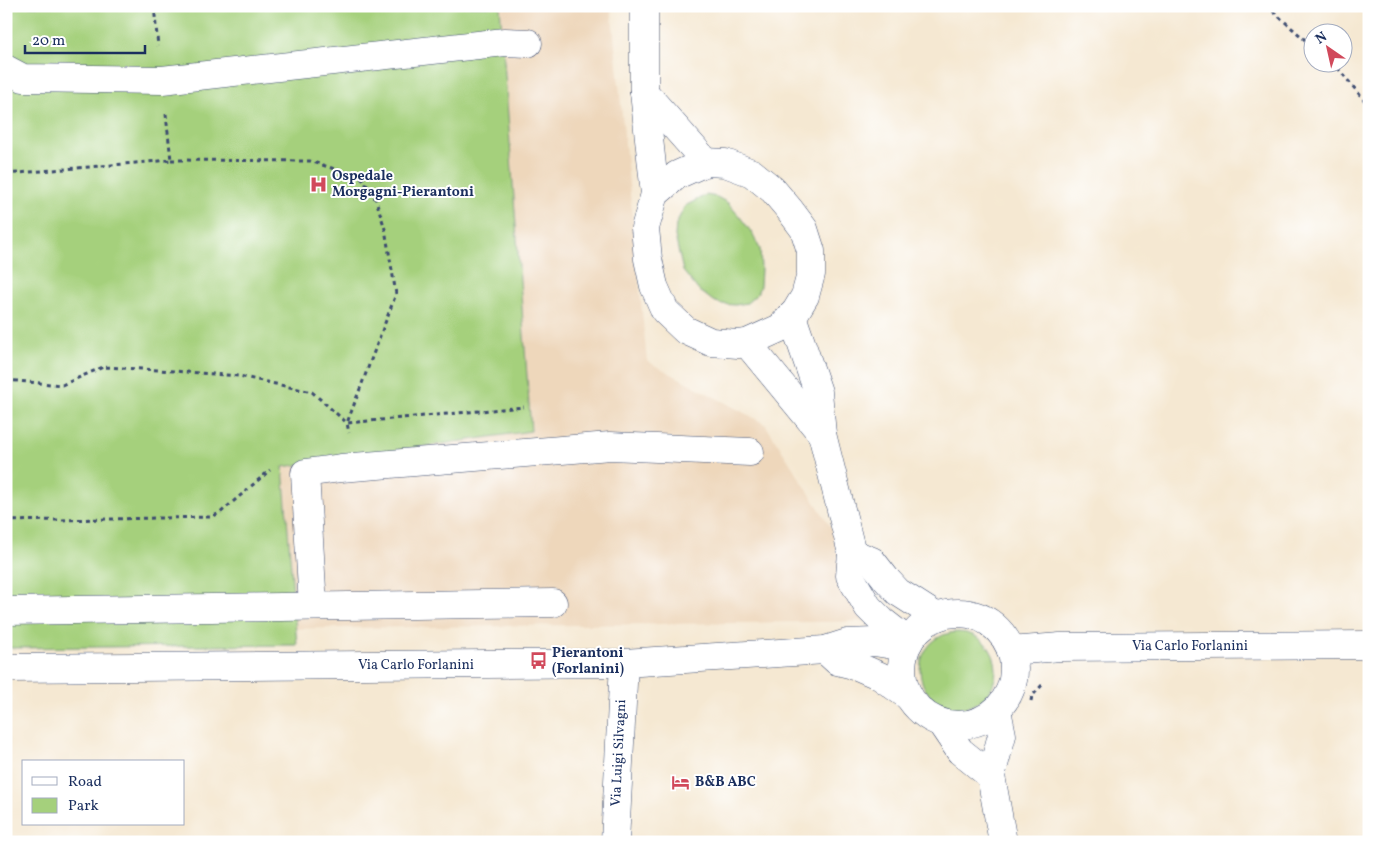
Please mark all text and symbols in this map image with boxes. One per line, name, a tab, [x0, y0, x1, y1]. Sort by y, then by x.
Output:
scale bar	[25, 22, 145, 54]
north arrow	[1302, 22, 1352, 72]
text: N	[1312, 28, 1331, 49]
text: 20 m	[32, 31, 65, 52]
place label: Ospedale Morgagni-Pierantoni	[332, 167, 474, 202]
hospital icon: Ospedale Morgagni-Pierantoni	[308, 174, 328, 194]
street label: Via Carlo Forlanini	[1132, 637, 1248, 656]
place label: Pierantoni (Forlanini)	[552, 644, 624, 679]
bus stop icon: Pierantoni (Forlanini)	[528, 651, 548, 671]
street label: Via Carlo Forlanini	[358, 656, 474, 675]
street label: Via Luigi Silvagni	[607, 699, 631, 807]
legend	[22, 760, 185, 826]
text: Road	[68, 772, 102, 793]
hotel icon: B&B ABC	[671, 772, 691, 792]
place label: B&B ABC	[695, 773, 756, 792]
text: Park	[68, 796, 99, 817]

